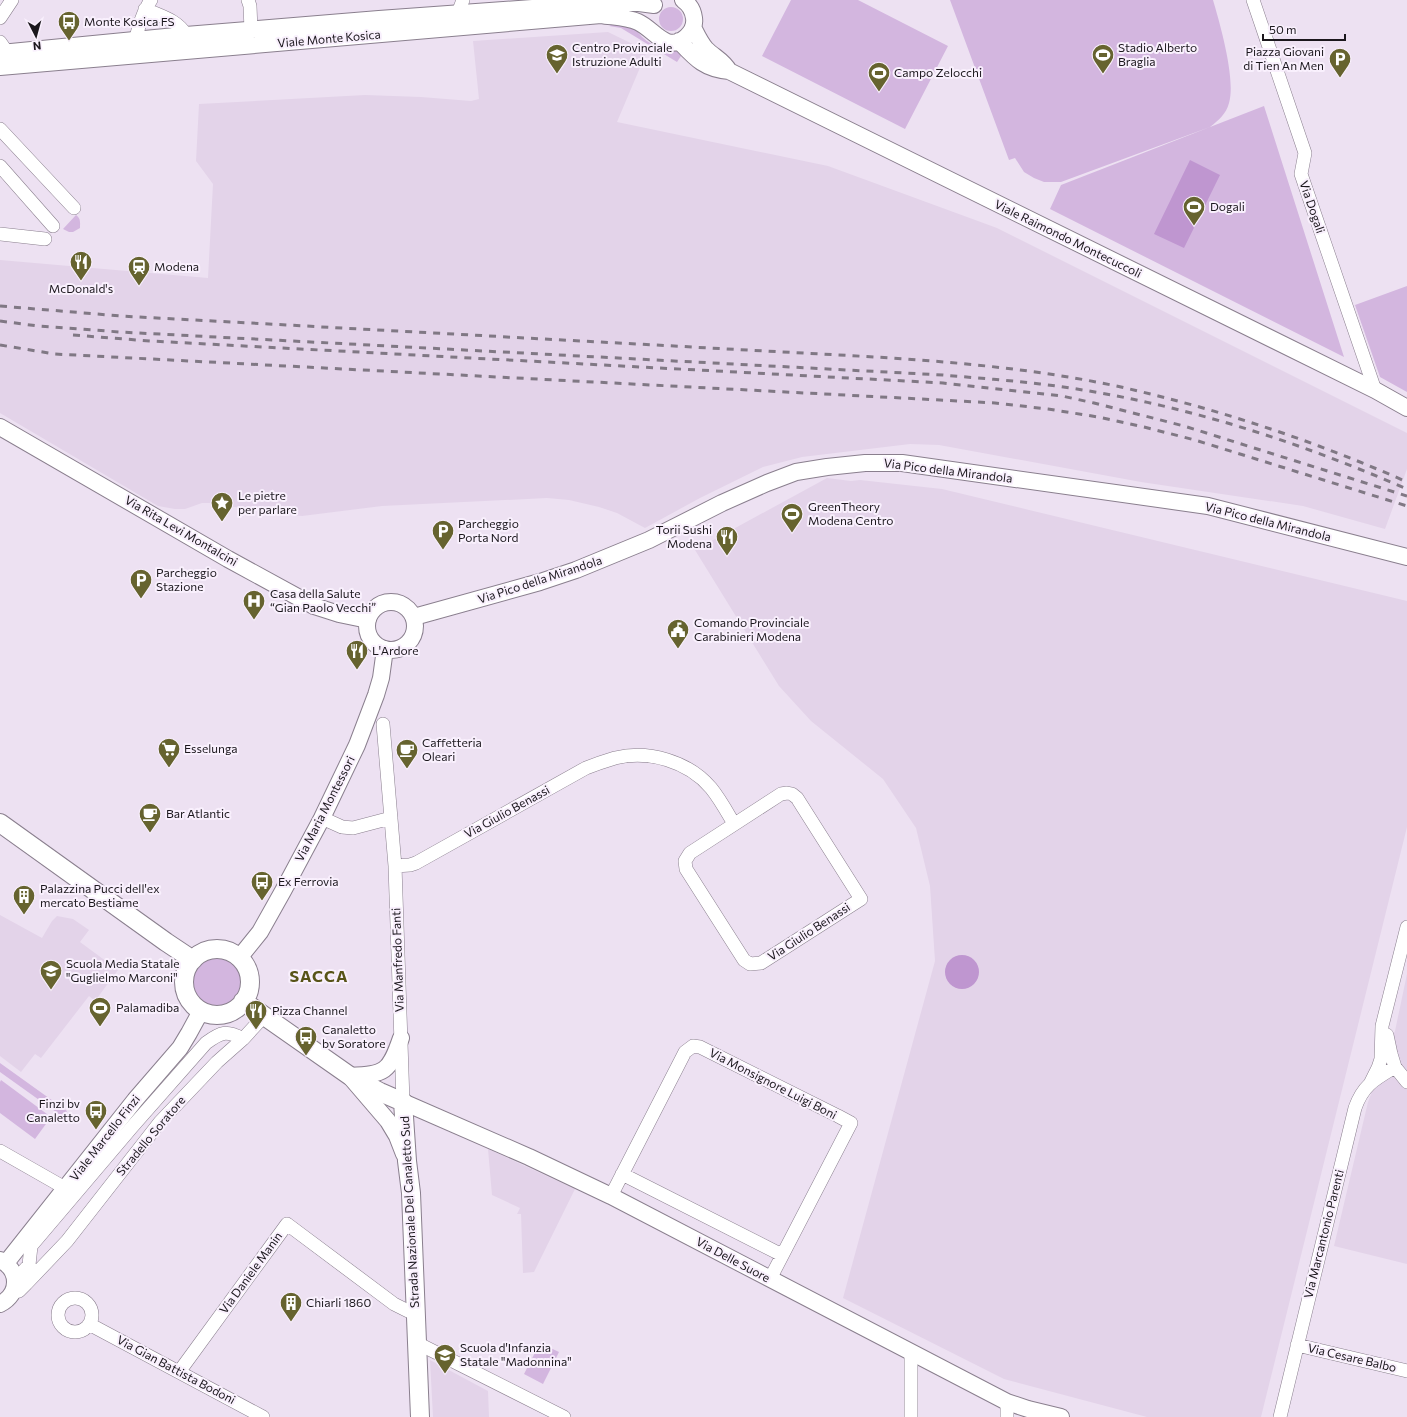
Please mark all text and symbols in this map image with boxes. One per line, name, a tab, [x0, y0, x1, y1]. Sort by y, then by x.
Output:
bus stop icon: Monte Kosica FS	[56, 9, 82, 42]
place label: Monte Kosica FS	[84, 14, 175, 28]
north arrow	[16, 16, 56, 56]
scale bar	[1263, 16, 1345, 42]
text: 50 m	[1269, 22, 1297, 36]
street label: Viale Monte Kosica	[277, 27, 381, 49]
text: N	[32, 40, 42, 53]
place label: Centro Provinciale Istruzione Adulti	[572, 40, 672, 68]
place label: Stadio Alberto Braglia	[1118, 40, 1197, 68]
school or university icon: Centro Provinciale Istruzione Adulti	[544, 42, 570, 75]
sports icon: Stadio Alberto Braglia	[1090, 42, 1116, 75]
place label: Piazza Giovani di Tien An Men	[1243, 44, 1324, 72]
parking icon: Piazza Giovani di Tien An Men	[1327, 46, 1353, 79]
sports icon: Campo Zelocchi	[866, 60, 892, 93]
place label: Campo Zelocchi	[894, 65, 982, 79]
street label: Via Dogali	[1297, 179, 1328, 235]
sports icon: Dogali	[1181, 194, 1207, 227]
street label: Viale Raimondo Montecuccoli	[993, 196, 1144, 280]
place label: Dogali	[1210, 199, 1245, 213]
restaurant icon: McDonald's	[68, 249, 94, 282]
station icon: Modena	[126, 254, 152, 287]
place label: Modena	[154, 259, 199, 273]
place label: McDonald's	[49, 281, 113, 295]
street label: Via Pico della Mirandola	[883, 455, 1013, 485]
place label: Le pietre per parlare	[238, 488, 297, 516]
place icon: Le pietre per parlare	[209, 490, 235, 523]
street label: Via Rita Levi Montalcini	[123, 492, 240, 568]
place label: GreenTheory Modena Centro	[808, 499, 893, 527]
street label: Via Pico della Mirandola	[1204, 499, 1333, 544]
sports icon: GreenTheory Modena Centro	[779, 501, 805, 534]
place label: Parcheggio Porta Nord	[458, 516, 519, 544]
parking icon: Parcheggio Porta Nord	[430, 518, 456, 551]
place label: Torii Sushi Modena	[656, 522, 712, 550]
restaurant icon: Torii Sushi Modena	[714, 524, 740, 557]
street label: Via Pico della Mirandola	[476, 552, 604, 606]
place label: Parcheggio Stazione	[156, 565, 217, 593]
parking icon: Parcheggio Stazione	[128, 567, 154, 600]
place label: Casa della Salute “Gian Paolo Vecchi”	[270, 586, 376, 614]
hospital icon: Casa della Salute “Gian Paolo Vecchi”	[241, 588, 267, 621]
place label: Comando Provinciale Carabinieri Modena	[694, 615, 809, 643]
public building icon: Comando Provinciale Carabinieri Modena	[665, 617, 691, 650]
restaurant icon: L'Ardore	[344, 638, 370, 671]
place label: L'Ardore	[372, 643, 419, 657]
place label: Caffetteria Oleari	[422, 735, 482, 763]
supermarket icon: Esselunga	[156, 736, 182, 769]
cafe icon: Caffetteria Oleari	[394, 737, 420, 770]
place label: Esselunga	[184, 741, 238, 755]
street label: Via Maria Montessori	[291, 753, 357, 864]
street label: Via Giulio Benassi	[461, 782, 552, 840]
cafe icon: Bar Atlantic	[137, 801, 163, 834]
place label: Bar Atlantic	[166, 806, 230, 820]
bus stop icon: Ex Ferrovia	[249, 869, 275, 902]
place label: Ex Ferrovia	[278, 874, 339, 888]
place label: Palazzina Pucci dell'ex mercato Bestiame	[40, 881, 160, 909]
building icon: Palazzina Pucci dell'ex mercato Bestiame	[11, 883, 37, 916]
street label: Via Giulio Benassi	[765, 899, 852, 963]
street label: Via Manfredo Fanti	[388, 908, 406, 1012]
place label: Scuola Media Statale "Guglielmo Marconi"	[66, 956, 180, 984]
school or university icon: Scuola Media Statale "Guglielmo Marconi"	[38, 958, 64, 991]
district label: SACCA	[290, 966, 349, 985]
sports icon: Palamadiba	[87, 995, 113, 1028]
restaurant icon: Pizza Channel	[243, 998, 269, 1031]
place label: Palamadiba	[116, 1000, 179, 1014]
place label: Pizza Channel	[272, 1003, 348, 1017]
place label: Canaletto bv Soratore	[322, 1022, 385, 1050]
bus stop icon: Canaletto bv Soratore	[293, 1024, 319, 1057]
street label: Via Monsignore Luigi Boni	[707, 1045, 840, 1121]
street label: Viale Marcello Finzi	[66, 1092, 142, 1183]
street label: Stradello Soratore	[113, 1093, 188, 1178]
place label: Finzi bv Canaletto	[26, 1096, 80, 1124]
bus stop icon: Finzi bv Canaletto	[83, 1098, 109, 1131]
street label: Strada Nazionale Del Canaletto Sud	[397, 1116, 421, 1308]
street label: Via Marcantonio Parenti	[1300, 1168, 1346, 1300]
street label: Via Daniele Manin	[216, 1229, 284, 1316]
street label: Via Delle Suore	[694, 1234, 773, 1284]
building icon: Chiarli 1860	[278, 1290, 304, 1323]
place label: Chiarli 1860	[306, 1295, 371, 1309]
street label: Via Gian Battista Bodoni	[115, 1332, 238, 1406]
place label: Scuola d'Infanzia Statale "Madonnina"	[460, 1340, 572, 1368]
street label: Via Cesare Balbo	[1306, 1340, 1398, 1374]
school or university icon: Scuola d'Infanzia Statale "Madonnina"	[432, 1342, 458, 1375]

